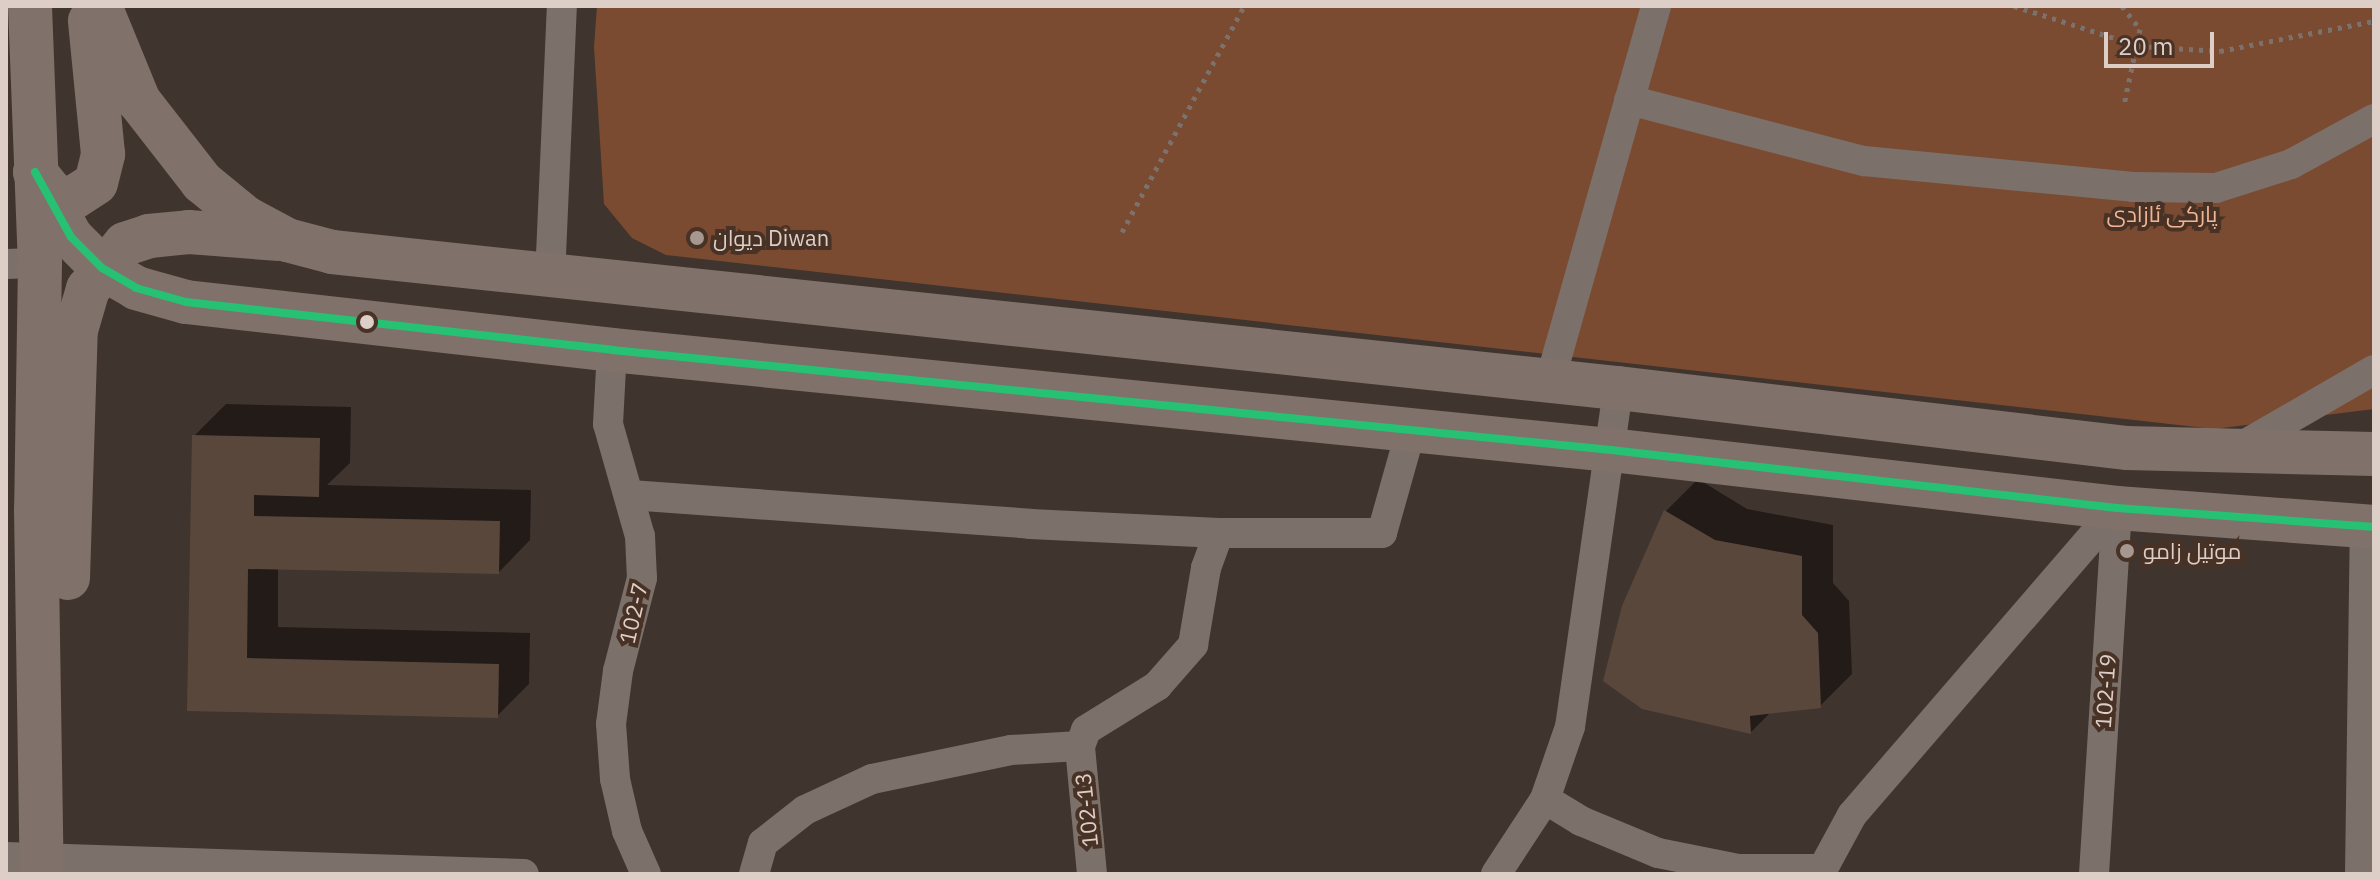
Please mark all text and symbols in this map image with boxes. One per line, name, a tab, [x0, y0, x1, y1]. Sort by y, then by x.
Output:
scale bar	[2108, 16, 2218, 66]
text: 20 m	[2118, 30, 2173, 62]
park label: پارکی ئازادی	[2107, 201, 2217, 227]
place label: دیوان Diwan	[713, 225, 829, 251]
marker: دیوان Diwan	[688, 229, 706, 247]
unlabelled marker	[359, 314, 375, 330]
place label: موتيل زامو	[2143, 538, 2241, 564]
marker: موتيل زامو	[2118, 542, 2136, 560]
street label: 102-7	[613, 580, 653, 646]
street label: 102-19	[2089, 653, 2121, 729]
street label: 102-13	[1069, 771, 1103, 849]

